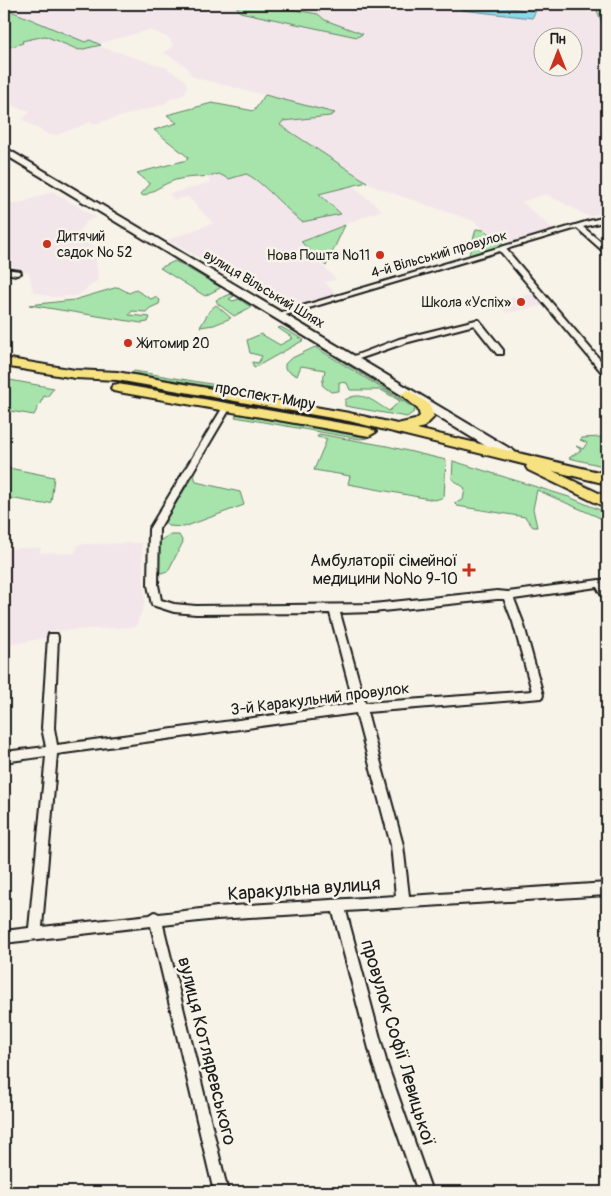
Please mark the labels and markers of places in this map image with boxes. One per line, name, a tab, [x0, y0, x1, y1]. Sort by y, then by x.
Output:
place label: Дитячий садок № 52	[56, 228, 132, 261]
marker: Дитячий садок № 52	[41, 238, 53, 250]
place label: Нова Пошта №11	[267, 247, 370, 264]
marker: Нова Пошта №11	[374, 249, 386, 261]
place label: Школа «Успіх»	[422, 294, 511, 311]
marker: Школа «Успіх»	[515, 296, 527, 308]
place label: Житомир 20	[136, 335, 210, 352]
marker: Житомир 20	[122, 337, 134, 349]
place label: Амбулаторії сімейної медицини №№ 9-10	[310, 551, 458, 589]
marker: Амбулаторії сімейної медицини №№ 9-10	[462, 563, 476, 577]

